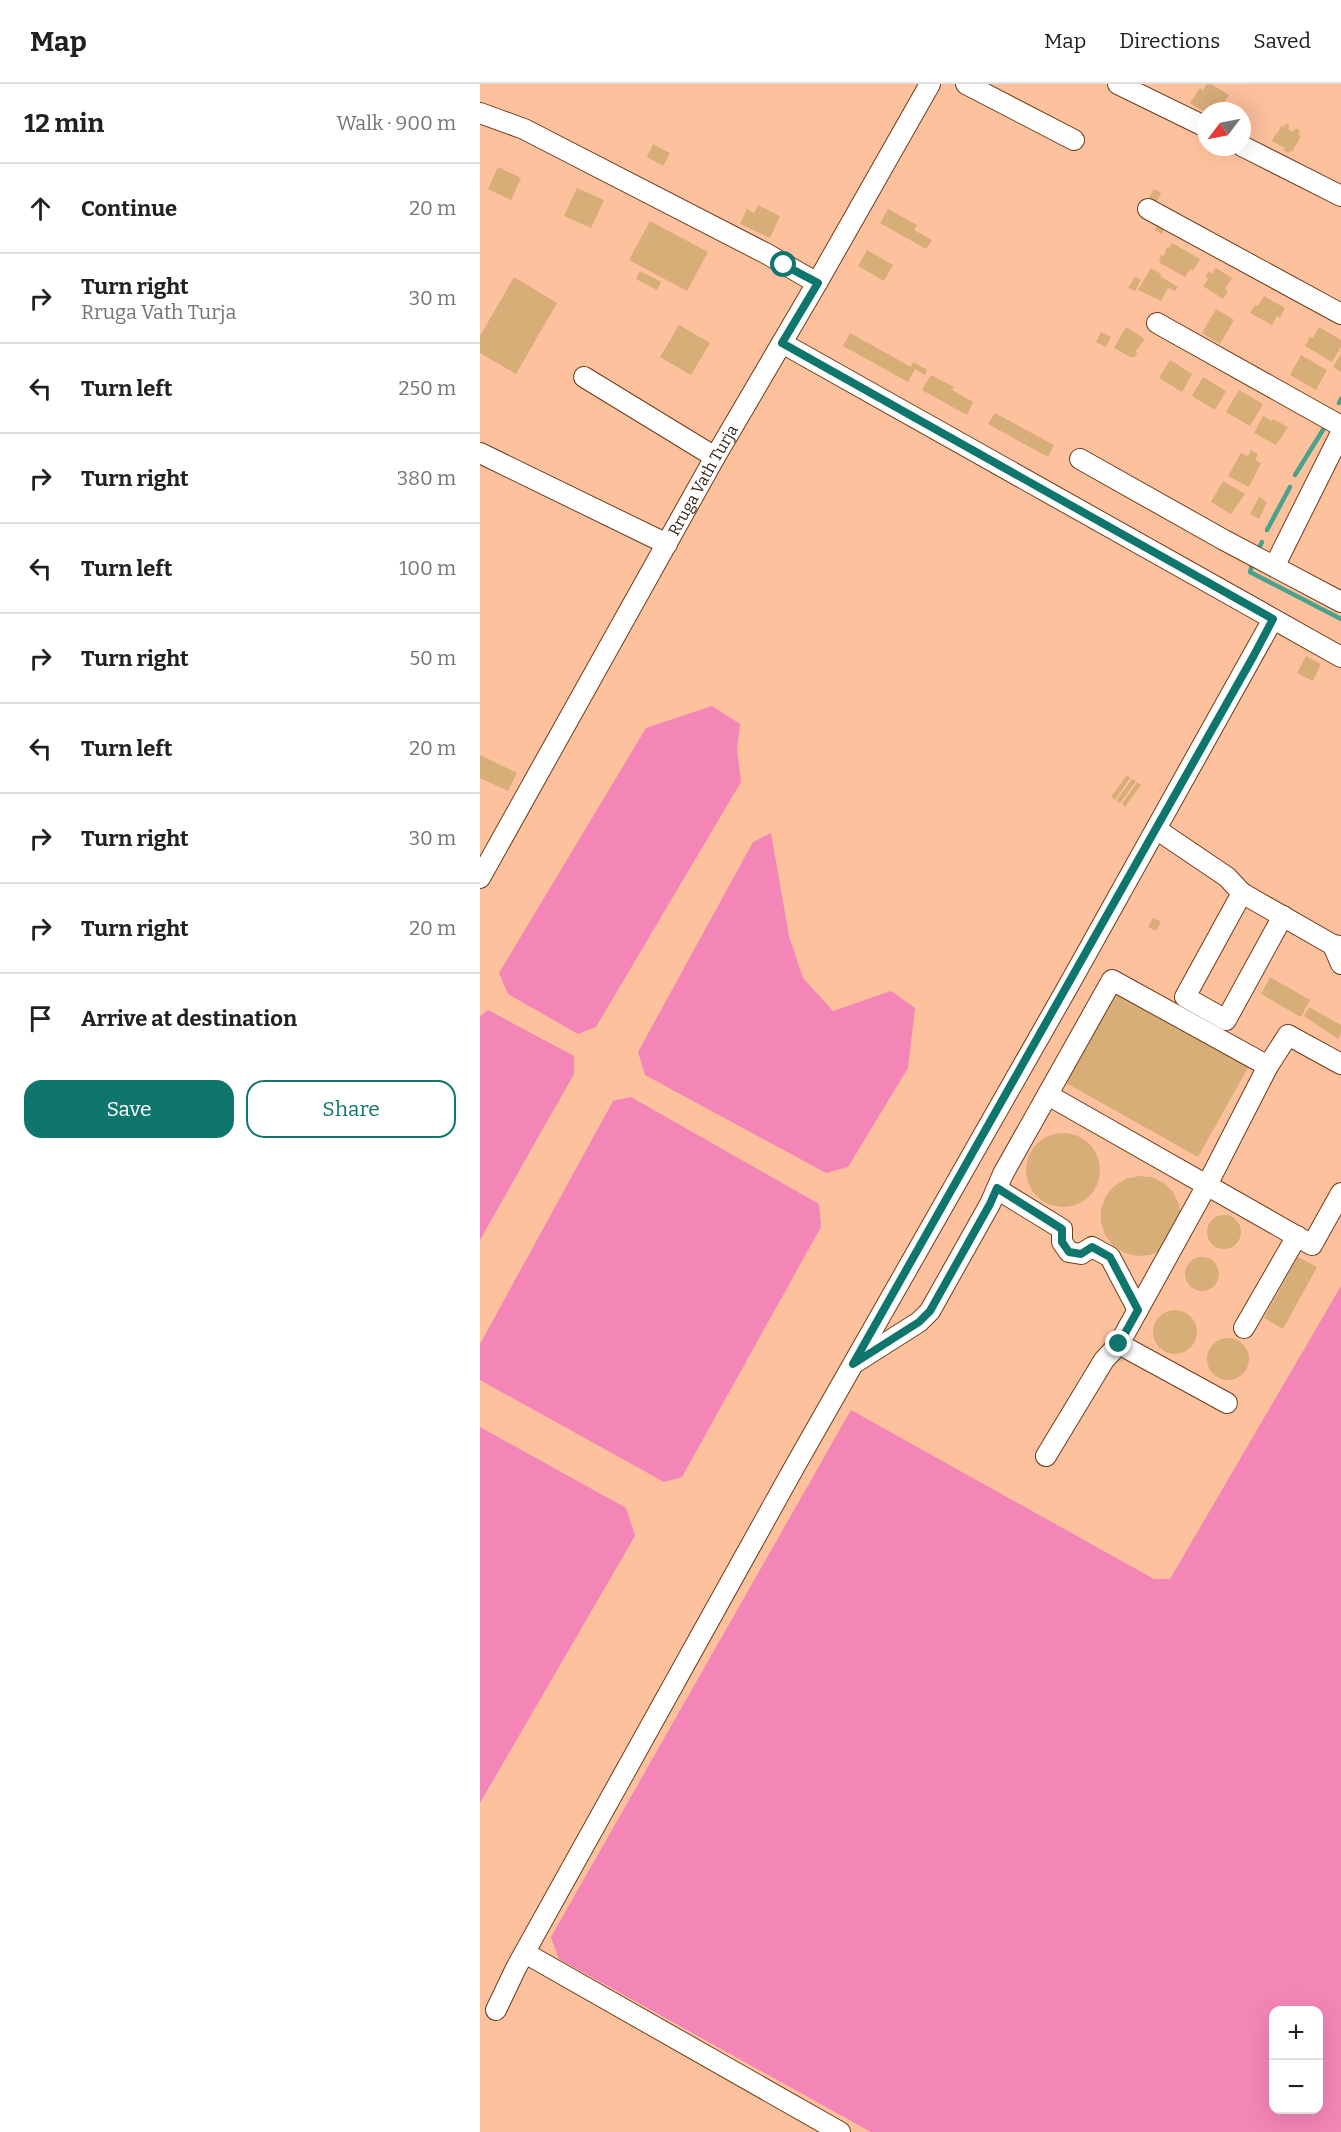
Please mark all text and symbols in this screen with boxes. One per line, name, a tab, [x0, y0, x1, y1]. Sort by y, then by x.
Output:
text: Map	[30, 25, 87, 58]
text: Map	[1044, 28, 1086, 54]
text: Directions	[1119, 28, 1220, 54]
text: Saved	[1253, 28, 1311, 54]
north arrow	[1197, 102, 1251, 156]
text: 12 min	[24, 108, 104, 139]
text: Walk · 900 m	[337, 111, 456, 135]
icon: ahead	[24, 192, 57, 225]
text: Continue	[81, 195, 177, 222]
text: 20 m	[409, 196, 456, 220]
route start	[770, 251, 796, 277]
text: Turn right	[81, 273, 189, 300]
icon: right	[24, 282, 57, 315]
text: 30 m	[409, 286, 456, 310]
text: Rruga Vath Turja	[81, 300, 236, 324]
icon: left	[24, 372, 57, 405]
text: Turn left	[81, 375, 173, 402]
text: 250 m	[399, 376, 456, 400]
street label: Rruga Vath Turja	[664, 421, 742, 539]
icon: right	[24, 462, 57, 495]
text: Turn right	[81, 465, 189, 492]
text: 380 m	[397, 466, 456, 490]
icon: left	[24, 552, 57, 585]
text: Turn left	[81, 555, 173, 582]
text: 100 m	[399, 556, 456, 580]
icon: right	[24, 642, 57, 675]
text: Turn right	[81, 645, 189, 672]
text: 50 m	[409, 646, 456, 670]
icon: left	[24, 732, 57, 765]
text: Turn left	[81, 735, 173, 762]
text: 20 m	[409, 736, 456, 760]
icon: right	[24, 822, 57, 855]
text: Turn right	[81, 825, 189, 852]
text: 30 m	[409, 826, 456, 850]
icon: right	[24, 912, 57, 945]
text: Turn right	[81, 915, 189, 942]
text: 20 m	[409, 916, 456, 940]
icon: arrive	[24, 1002, 57, 1035]
text: Arrive at destination	[81, 1005, 297, 1032]
button: Save	[24, 1080, 234, 1138]
button: Share	[246, 1080, 456, 1138]
route end	[1105, 1330, 1131, 1356]
map controls	[1269, 2006, 1323, 2114]
button: +	[1269, 2006, 1323, 2060]
button: −	[1269, 2060, 1323, 2114]

